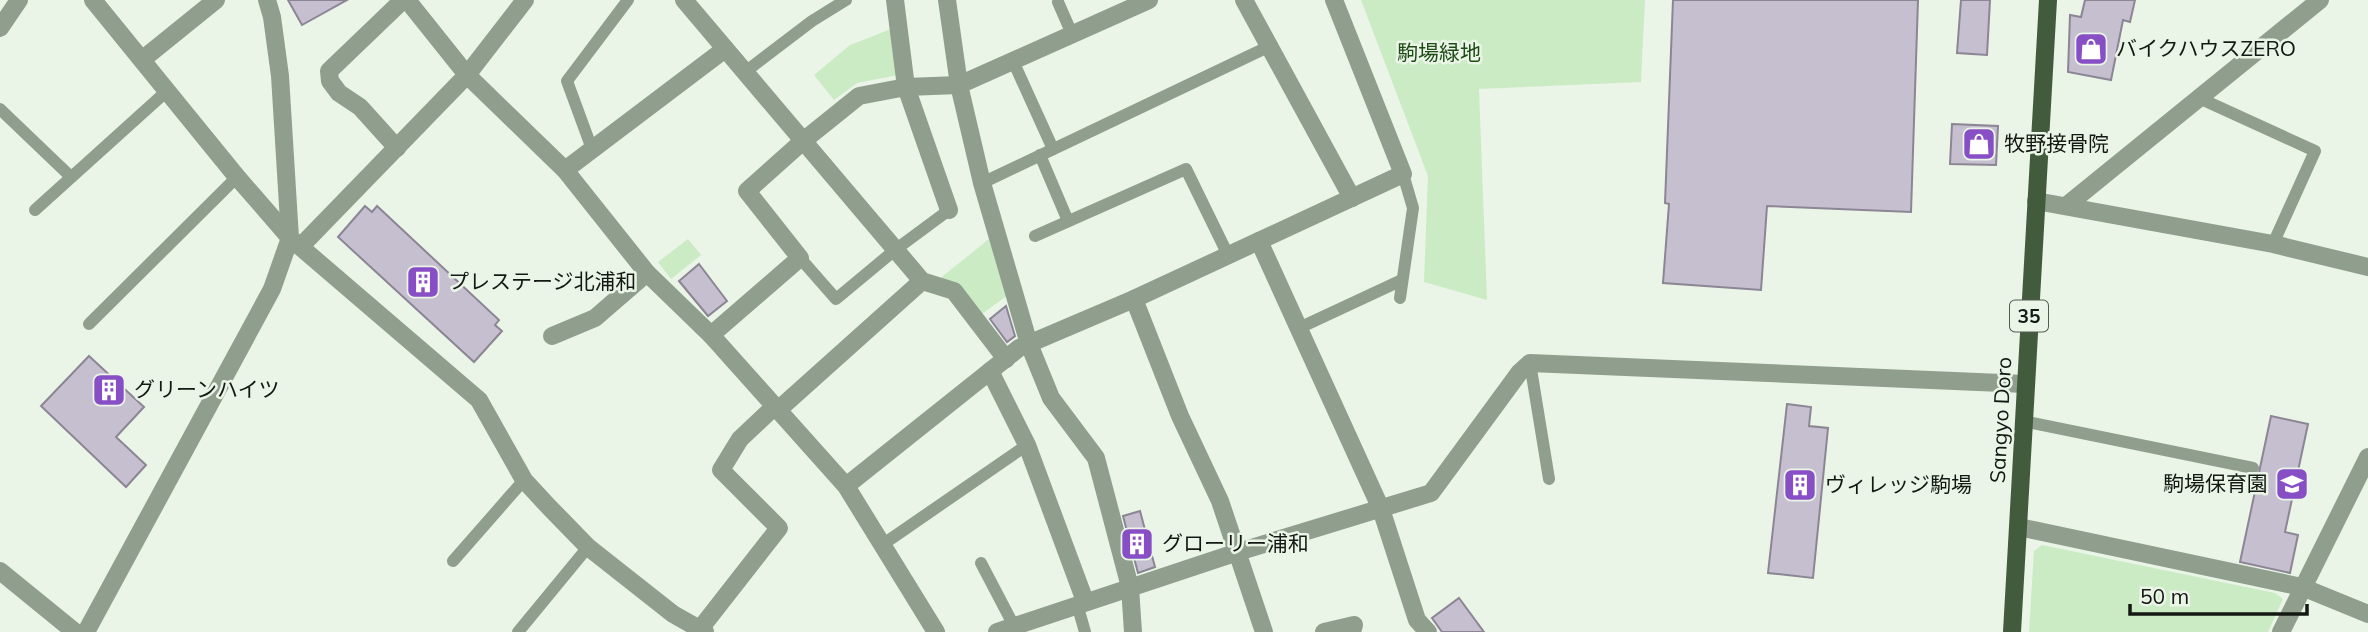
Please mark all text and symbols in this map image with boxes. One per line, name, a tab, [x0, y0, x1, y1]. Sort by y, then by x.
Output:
shop icon: バイクハウスZERO	[2072, 30, 2110, 68]
place label: バイクハウスZERO	[2116, 35, 2296, 61]
park label: 駒場緑地	[1397, 39, 1481, 65]
shop icon: 牧野接骨院	[1960, 125, 1998, 163]
place label: 牧野接骨院	[2004, 130, 2109, 156]
building icon: プレステージ北浦和	[404, 263, 442, 301]
place label: プレステージ北浦和	[448, 268, 637, 294]
road number: 35	[2010, 300, 2048, 332]
street label: Sangyo Doro	[1984, 356, 2016, 484]
building icon: グリーンハイツ	[90, 371, 128, 409]
place label: グリーンハイツ	[134, 376, 280, 402]
school or university icon: 駒場保育園	[2273, 465, 2311, 503]
building icon: ヴィレッジ駒場	[1781, 466, 1819, 504]
place label: 駒場保育園	[2163, 470, 2268, 496]
place label: ヴィレッジ駒場	[1825, 471, 1972, 497]
building icon: グローリー浦和	[1118, 525, 1156, 563]
place label: グローリー浦和	[1162, 530, 1309, 556]
scale bar	[2130, 572, 2307, 616]
text: 50 m	[2140, 583, 2189, 609]

